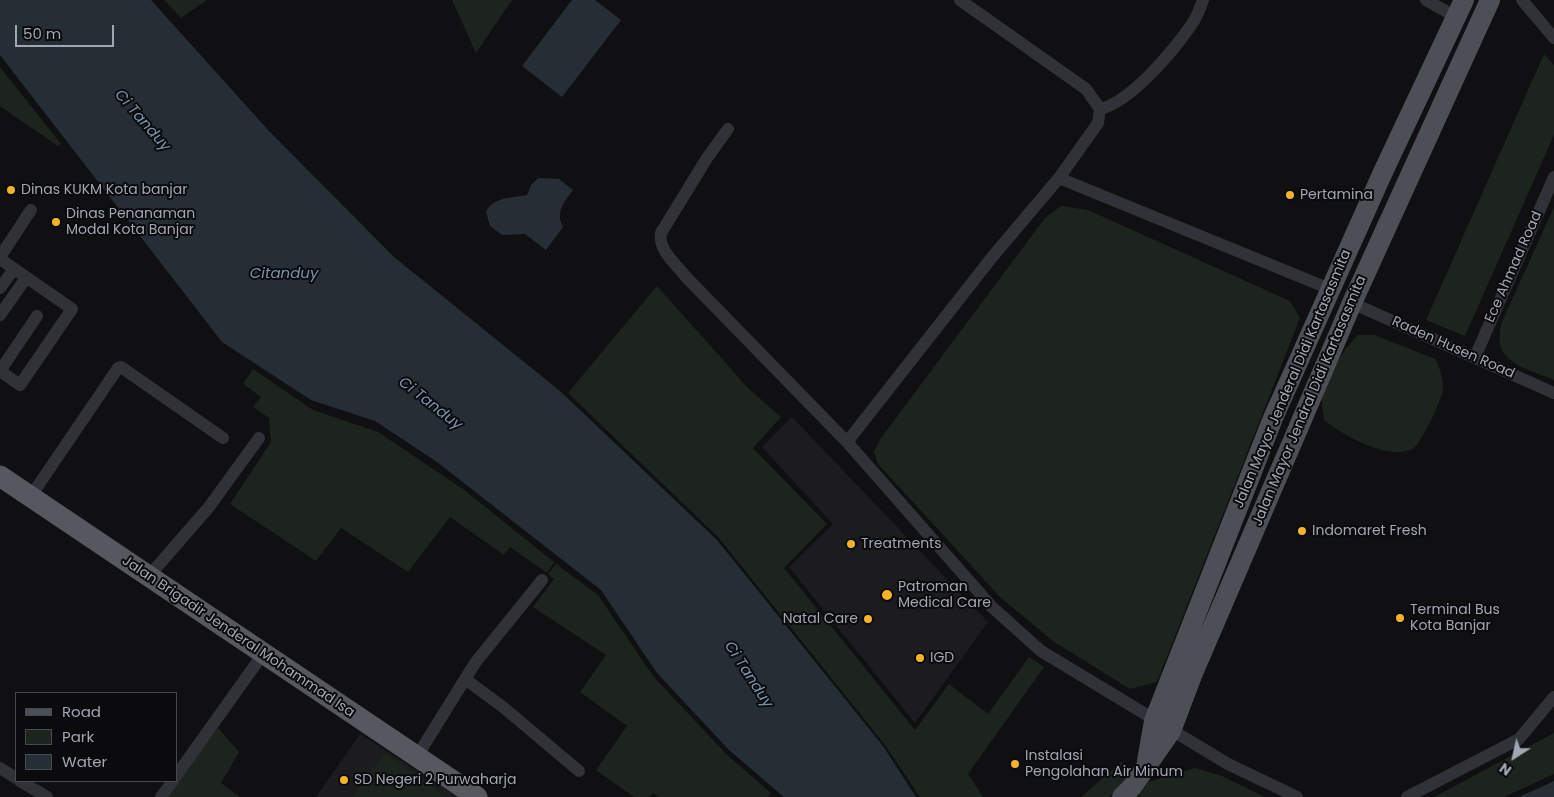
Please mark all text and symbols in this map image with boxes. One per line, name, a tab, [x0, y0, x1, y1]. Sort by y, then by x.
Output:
scale bar	[18, 15, 116, 47]
text: 50 m	[23, 23, 61, 44]
water label: Ci Tanduy	[110, 86, 174, 156]
place label: Dinas KUKM Kota banjar	[21, 182, 188, 198]
marker: Dinas KUKM Kota banjar	[5, 184, 17, 196]
place label: Pertamina	[1300, 187, 1373, 203]
marker: Pertamina	[1284, 189, 1296, 201]
place label: Dinas Penanaman Modal Kota Banjar	[66, 206, 195, 238]
street label: Ece Ahmad Road	[1482, 209, 1546, 325]
marker: Dinas Penanaman Modal Kota Banjar	[50, 216, 62, 228]
street label: Jalan Mayor Jenderal Didi Kartasasmita	[1231, 247, 1355, 511]
water label: Citanduy	[250, 265, 318, 283]
street label: Jalan Mayor Jendral Didi Kartasasmita	[1249, 273, 1371, 529]
street label: Raden Husen Road	[1389, 313, 1517, 383]
water label: Ci Tanduy	[395, 374, 465, 434]
place label: Indomaret Fresh	[1312, 523, 1427, 539]
marker: Indomaret Fresh	[1296, 525, 1308, 537]
place label: Treatments	[861, 536, 941, 552]
marker: Treatments	[845, 538, 857, 550]
street label: Jalan Brigadir Jenderal Mohammad Isa	[119, 553, 357, 721]
place label: Patroman Medical Care	[898, 579, 991, 612]
marker: Patroman Medical Care	[880, 588, 894, 602]
place label: Terminal Bus Kota Banjar	[1410, 602, 1500, 634]
place label: Natal Care	[783, 611, 858, 627]
marker: Terminal Bus Kota Banjar	[1394, 612, 1406, 624]
marker: Natal Care	[862, 613, 874, 625]
water label: Ci Tanduy	[720, 638, 776, 712]
place label: IGD	[930, 650, 954, 666]
marker: IGD	[914, 652, 926, 664]
legend	[15, 692, 178, 782]
text: Road	[62, 701, 101, 722]
text: Park	[62, 726, 94, 747]
north arrow	[1489, 732, 1539, 782]
place label: Instalasi Pengolahan Air Minum	[1025, 748, 1183, 780]
text: Water	[62, 751, 107, 772]
marker: Instalasi Pengolahan Air Minum	[1009, 758, 1021, 770]
text: N	[1495, 758, 1515, 780]
place label: SD Negeri 2 Purwaharja	[354, 772, 517, 788]
marker: SD Negeri 2 Purwaharja	[338, 774, 350, 786]

